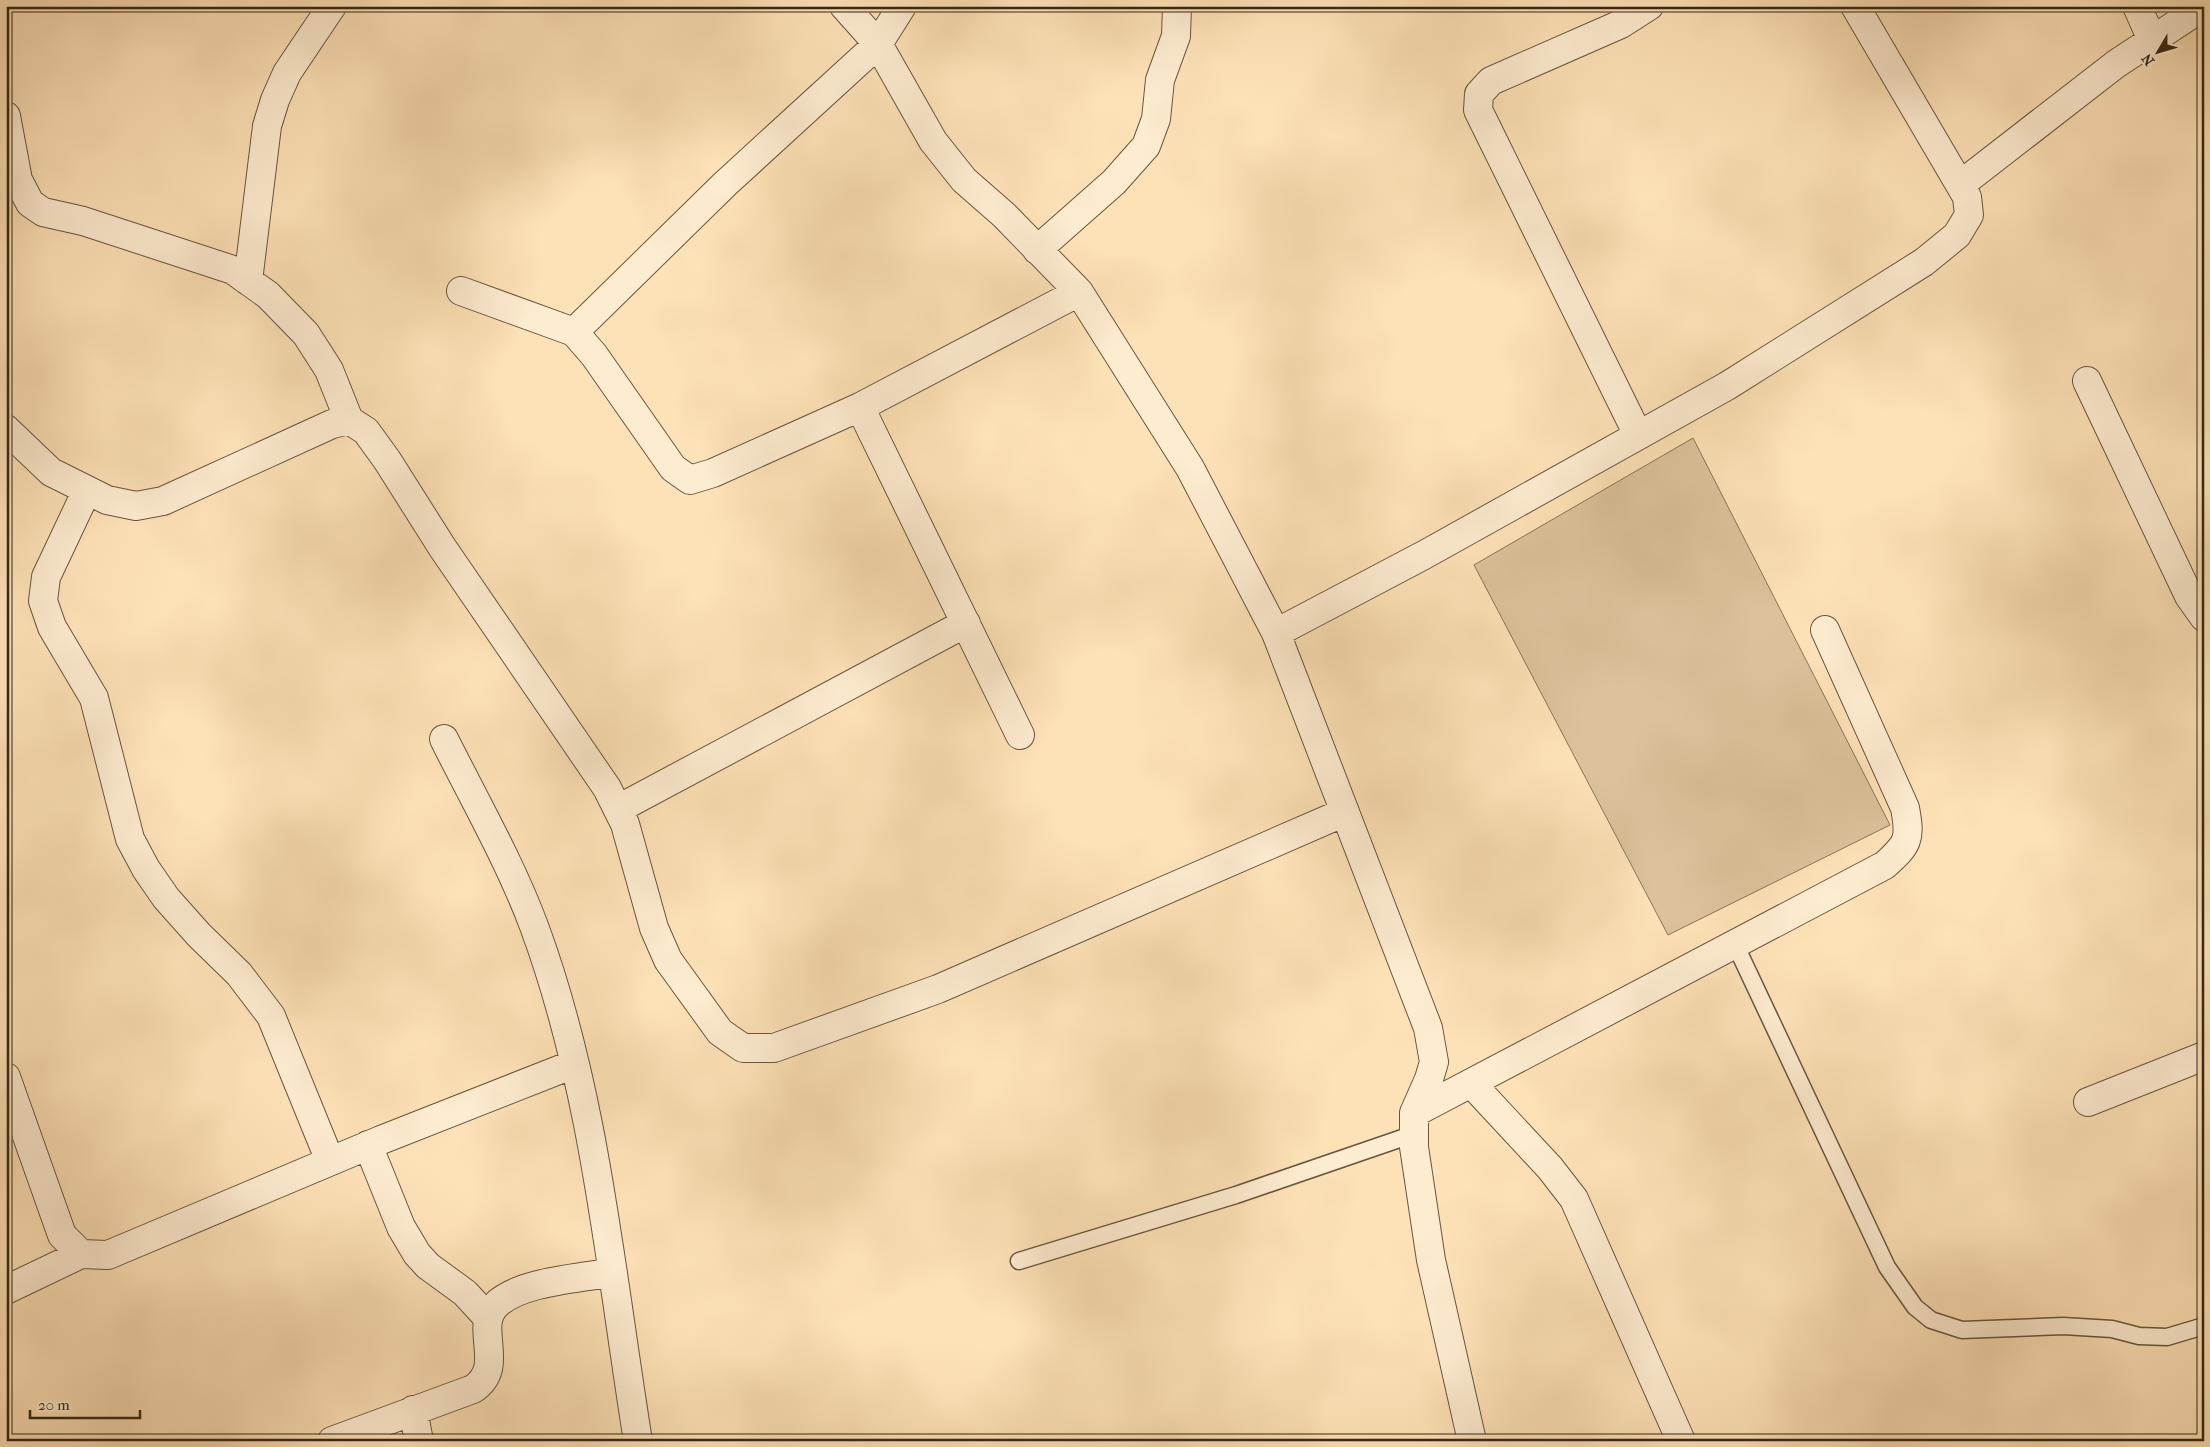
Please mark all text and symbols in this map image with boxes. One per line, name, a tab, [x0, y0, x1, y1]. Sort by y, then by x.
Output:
north arrow	[2132, 28, 2182, 78]
text: N	[2138, 50, 2158, 69]
scale bar	[30, 1387, 140, 1419]
text: 20 m	[38, 1396, 70, 1414]

